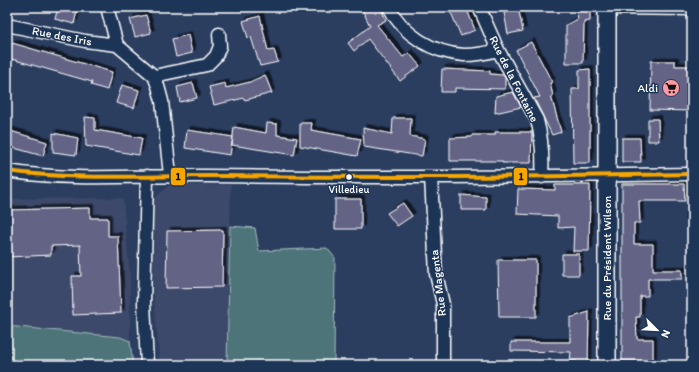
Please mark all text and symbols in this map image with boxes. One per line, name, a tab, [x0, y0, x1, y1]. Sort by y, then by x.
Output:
street label: Rue des Iris	[31, 23, 93, 49]
street label: Rue de la Fontaine	[486, 34, 542, 125]
supermarket icon: Aldi	[661, 78, 681, 98]
place label: Aldi	[637, 81, 658, 95]
line badge: 1	[170, 167, 186, 186]
line badge: 1	[513, 167, 528, 186]
text: 1	[175, 170, 181, 183]
text: 1	[518, 170, 524, 183]
marker: Villedieu	[344, 172, 354, 182]
place label: Villedieu	[329, 183, 369, 196]
street label: Rue du Président Wilson	[600, 195, 614, 320]
street label: Rue Magenta	[427, 249, 449, 317]
north arrow	[637, 310, 677, 350]
text: N	[658, 328, 673, 340]

